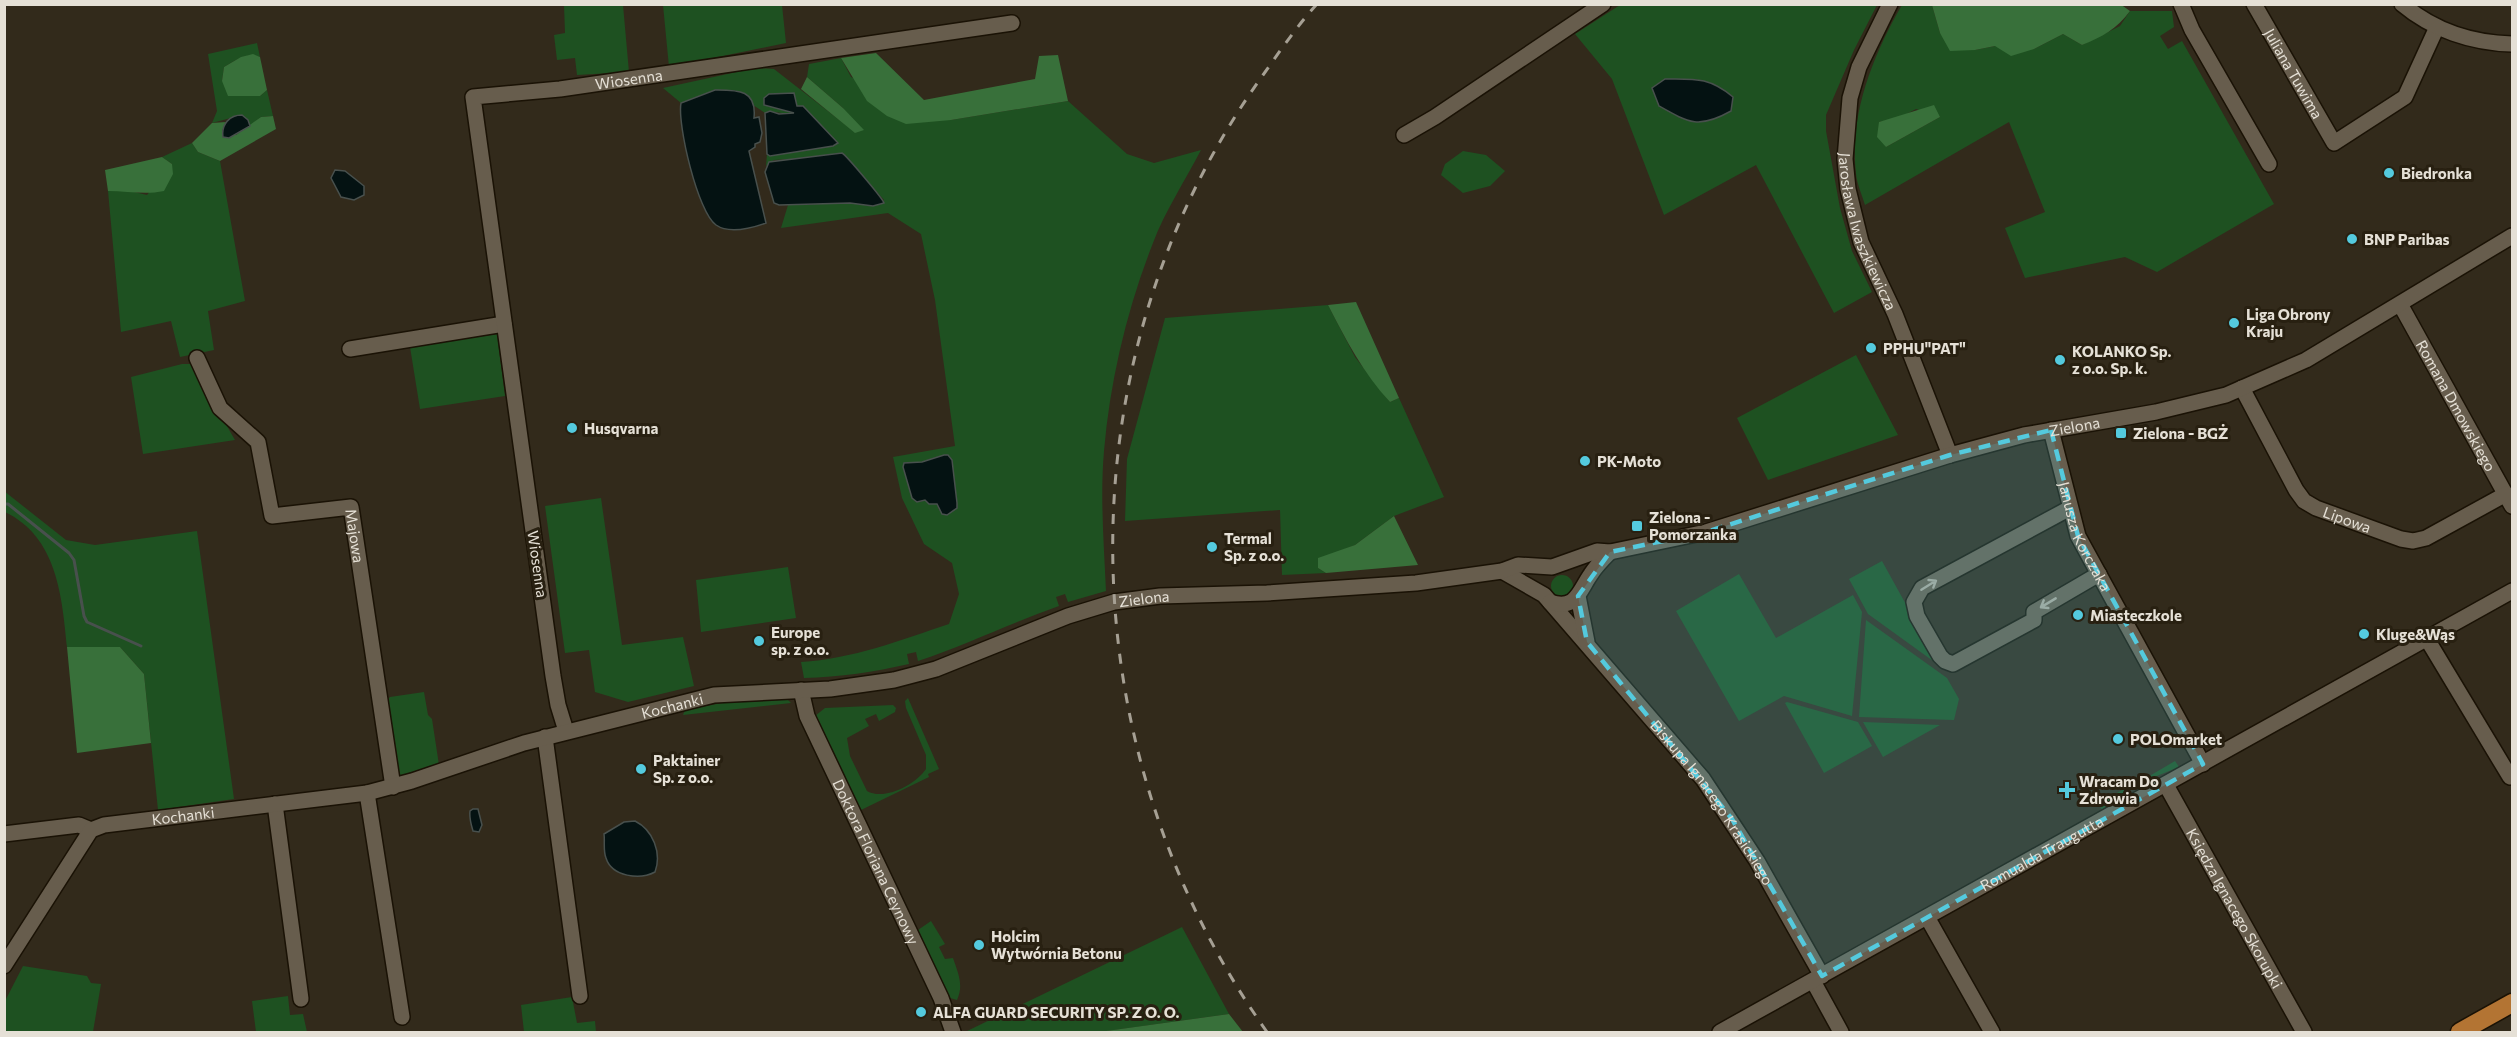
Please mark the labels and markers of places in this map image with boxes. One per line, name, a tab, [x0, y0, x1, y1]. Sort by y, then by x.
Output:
place label: Biedronka	[2401, 164, 2472, 182]
marker: Biedronka	[2382, 166, 2396, 180]
place label: BNP Paribas	[2364, 230, 2450, 248]
marker: BNP Paribas	[2345, 232, 2359, 246]
place label: Liga Obrony Kraju	[2246, 305, 2331, 340]
marker: Liga Obrony Kraju	[2227, 316, 2241, 330]
place label: PPHU"PAT"	[1883, 339, 1966, 357]
marker: PPHU"PAT"	[1864, 341, 1878, 355]
place label: KOLANKO Sp. z o.o. Sp. k.	[2072, 342, 2171, 377]
marker: KOLANKO Sp. z o.o. Sp. k.	[2053, 353, 2067, 367]
place label: Husqvarna	[584, 419, 658, 437]
marker: Husqvarna	[565, 421, 579, 435]
place label: Zielona - BGŻ	[2133, 424, 2228, 442]
marker: Zielona - BGŻ	[2114, 426, 2128, 440]
place label: PK-Moto	[1597, 452, 1661, 470]
marker: PK-Moto	[1578, 454, 1592, 468]
place label: Zielona - Pomorzanka	[1649, 508, 1737, 543]
marker: Zielona - Pomorzanka	[1630, 519, 1644, 533]
place label: Termal Sp. z o.o.	[1224, 529, 1284, 564]
marker: Termal Sp. z o.o.	[1205, 540, 1219, 554]
place label: Miasteczkole	[2090, 606, 2182, 624]
marker: Miasteczkole	[2071, 608, 2085, 622]
place label: Europe sp. z o.o.	[771, 623, 829, 658]
place label: Kluge&Wąs	[2376, 625, 2455, 643]
marker: Kluge&Wąs	[2357, 627, 2371, 641]
marker: Europe sp. z o.o.	[752, 634, 766, 648]
place label: POLOmarket	[2130, 730, 2222, 748]
marker: POLOmarket	[2111, 732, 2125, 746]
place label: Paktainer Sp. z o.o.	[653, 751, 720, 786]
marker: Paktainer Sp. z o.o.	[634, 762, 648, 776]
place label: Wracam Do Zdrowia	[2079, 772, 2159, 807]
marker: Wracam Do Zdrowia	[2060, 783, 2074, 797]
place label: Holcim Wytwórnia Betonu	[991, 927, 1122, 962]
marker: Holcim Wytwórnia Betonu	[972, 938, 986, 952]
place label: ALFA GUARD SECURITY SP. Z O. O.	[933, 1003, 1180, 1021]
marker: ALFA GUARD SECURITY SP. Z O. O.	[914, 1005, 928, 1019]

